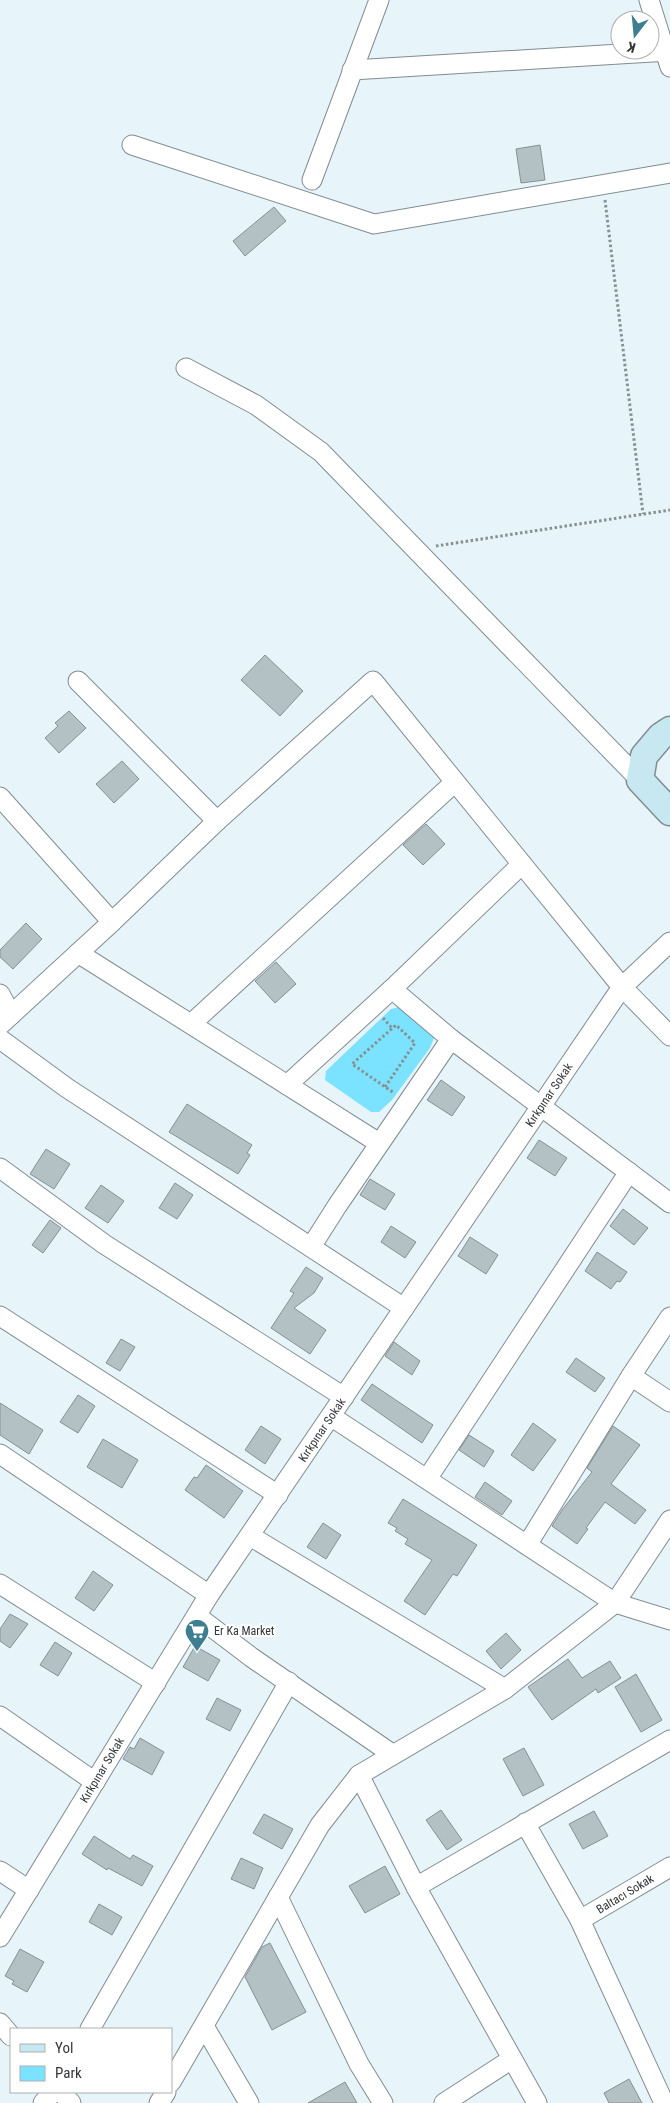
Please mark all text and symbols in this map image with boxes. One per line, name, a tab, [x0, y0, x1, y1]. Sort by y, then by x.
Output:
north arrow	[610, 10, 660, 60]
text: K	[625, 39, 637, 56]
street label: Kırkpınar Sokak	[523, 1060, 576, 1130]
street label: Kırkpınar Sokak	[296, 1395, 349, 1465]
supermarket icon: Er Ka Market	[184, 1618, 210, 1652]
place label: Er Ka Market	[214, 1624, 275, 1638]
street label: Kırkpınar Sokak	[77, 1734, 127, 1805]
street label: Baltacı Sokak	[594, 1871, 657, 1917]
legend	[10, 2028, 172, 2093]
text: Yol	[55, 2039, 73, 2057]
text: Park	[55, 2064, 82, 2082]

